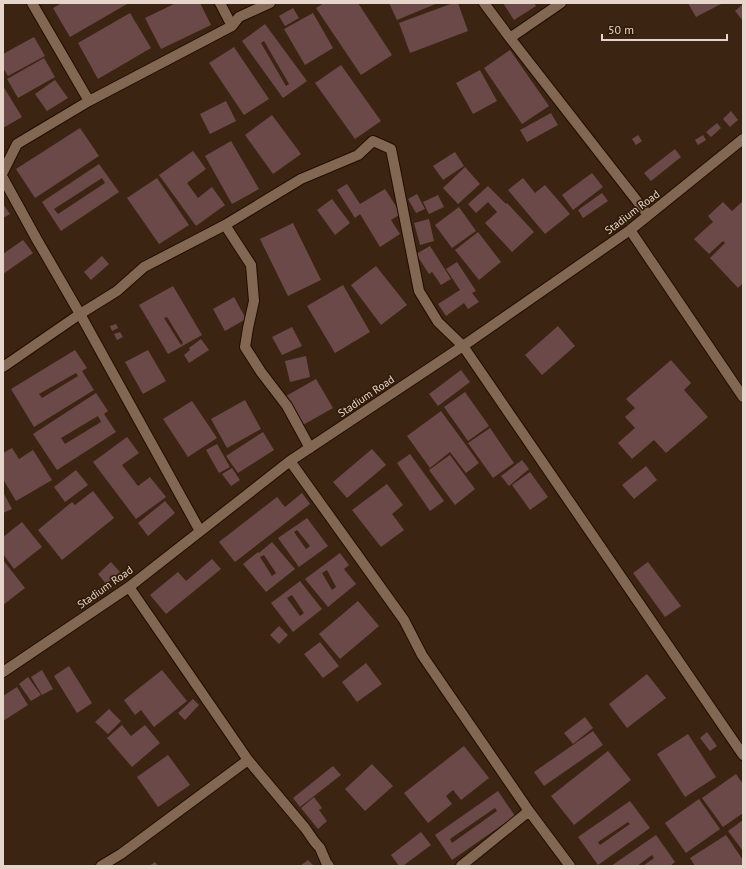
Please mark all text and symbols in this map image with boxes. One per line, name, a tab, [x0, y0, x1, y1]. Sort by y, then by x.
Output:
scale bar	[602, 16, 727, 42]
text: 50 m	[608, 22, 634, 37]
street label: Stadium Road	[602, 187, 662, 237]
street label: Stadium Road	[335, 372, 397, 420]
street label: Stadium Road	[74, 563, 136, 611]

